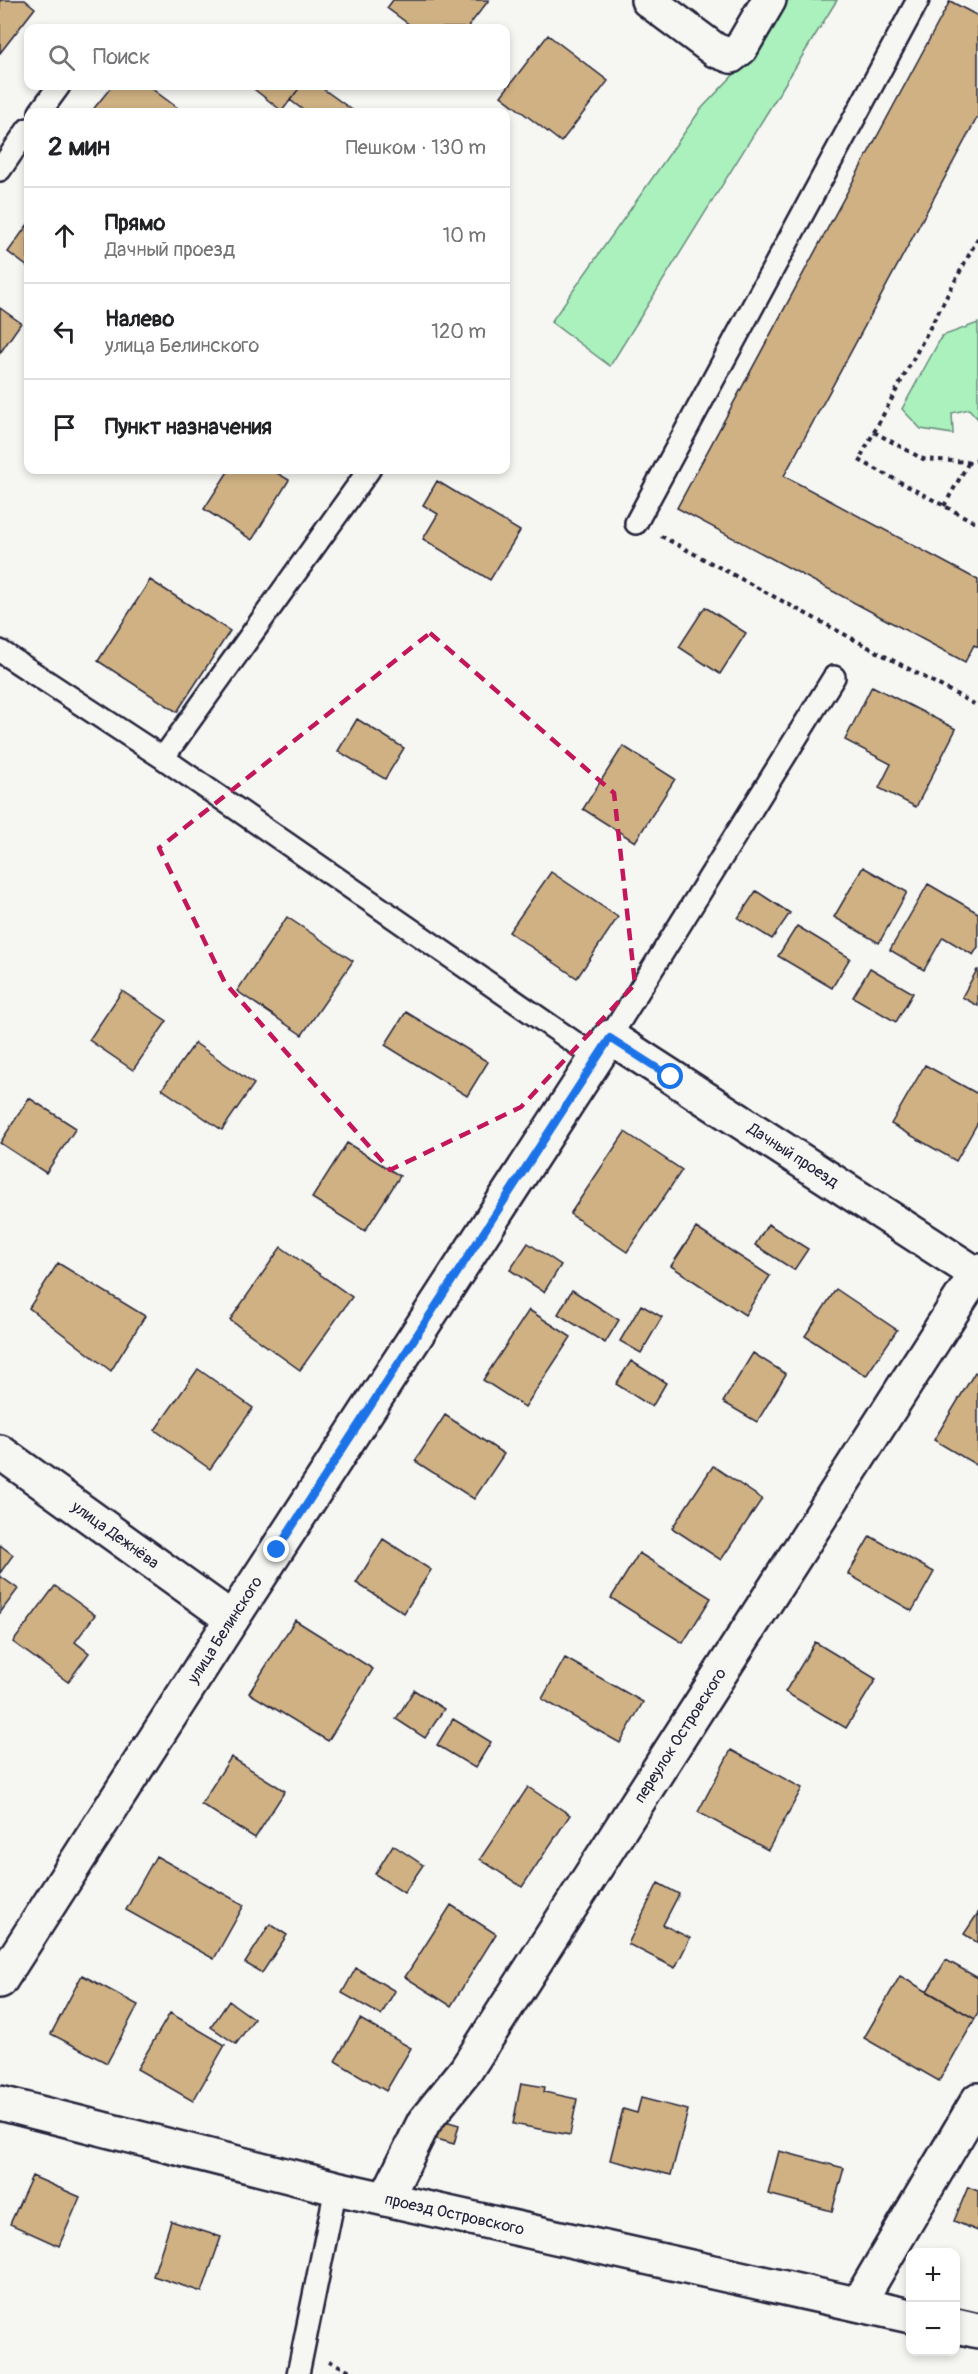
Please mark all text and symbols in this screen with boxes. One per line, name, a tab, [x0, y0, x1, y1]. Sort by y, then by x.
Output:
search box	[24, 24, 510, 90]
icon: search	[45, 41, 78, 74]
text: Поиск	[93, 43, 150, 71]
text: 2 мин	[48, 131, 110, 163]
text: Пешком · 130 m	[346, 135, 486, 160]
text: Прямо	[105, 209, 165, 237]
icon: ahead	[48, 219, 81, 252]
text: 10 m	[442, 223, 486, 248]
text: Дачный проезд	[105, 237, 235, 262]
text: Налево	[105, 305, 174, 333]
icon: left	[48, 315, 81, 348]
text: 120 m	[431, 319, 486, 344]
text: улица Белинского	[105, 333, 259, 358]
icon: arrive	[48, 411, 81, 444]
text: Пункт назначения	[105, 413, 272, 441]
route start	[657, 1063, 683, 1089]
street label: Дачный проезд	[743, 1118, 843, 1192]
street label: улица Дежнёва	[67, 1496, 163, 1573]
route end	[263, 1536, 289, 1562]
street label: улица Белинского	[183, 1572, 267, 1688]
street label: переулок Островского	[630, 1664, 731, 1807]
street label: проезд Островского	[383, 2189, 526, 2240]
map controls	[906, 2248, 960, 2356]
button: +	[906, 2248, 960, 2302]
button: −	[906, 2302, 960, 2356]

